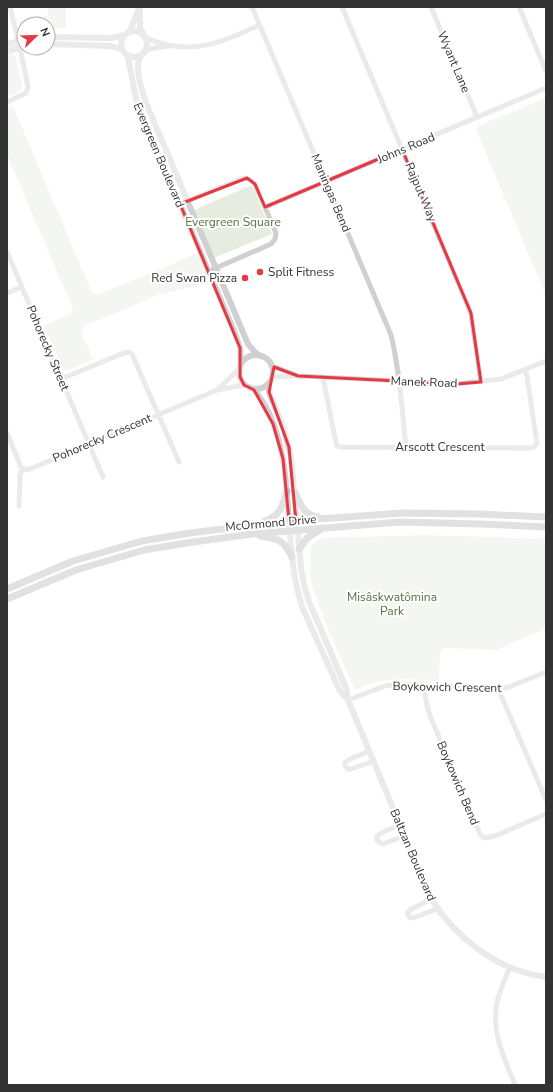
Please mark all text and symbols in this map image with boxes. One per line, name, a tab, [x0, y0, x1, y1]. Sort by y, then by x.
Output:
north arrow	[16, 16, 56, 56]
text: N	[36, 26, 53, 39]
street label: Wyant Lane	[434, 29, 474, 95]
street label: Evergreen Boulevard	[130, 100, 188, 210]
street label: Johns Road	[374, 129, 437, 168]
street label: Maningas Bend	[307, 151, 355, 235]
street label: Rajput Way	[401, 160, 441, 225]
park label: Evergreen Square	[185, 214, 281, 230]
place label: Split Fitness	[268, 264, 335, 280]
marker: Split Fitness	[255, 267, 265, 277]
place label: Red Swan Pizza	[151, 270, 237, 286]
marker: Red Swan Pizza	[240, 273, 250, 283]
street label: Pohorecky Street	[23, 303, 74, 394]
street label: Manek Road	[390, 373, 458, 391]
street label: Pohorecky Crescent	[50, 410, 155, 466]
street label: Arscott Crescent	[395, 439, 486, 455]
street label: McOrmond Drive	[225, 511, 317, 535]
park label: Misâskwatômina Park	[347, 589, 437, 619]
street label: Boykowich Crescent	[392, 678, 502, 696]
street label: Boykowich Bend	[433, 738, 483, 828]
street label: Baltzan Boulevard	[386, 806, 440, 904]

